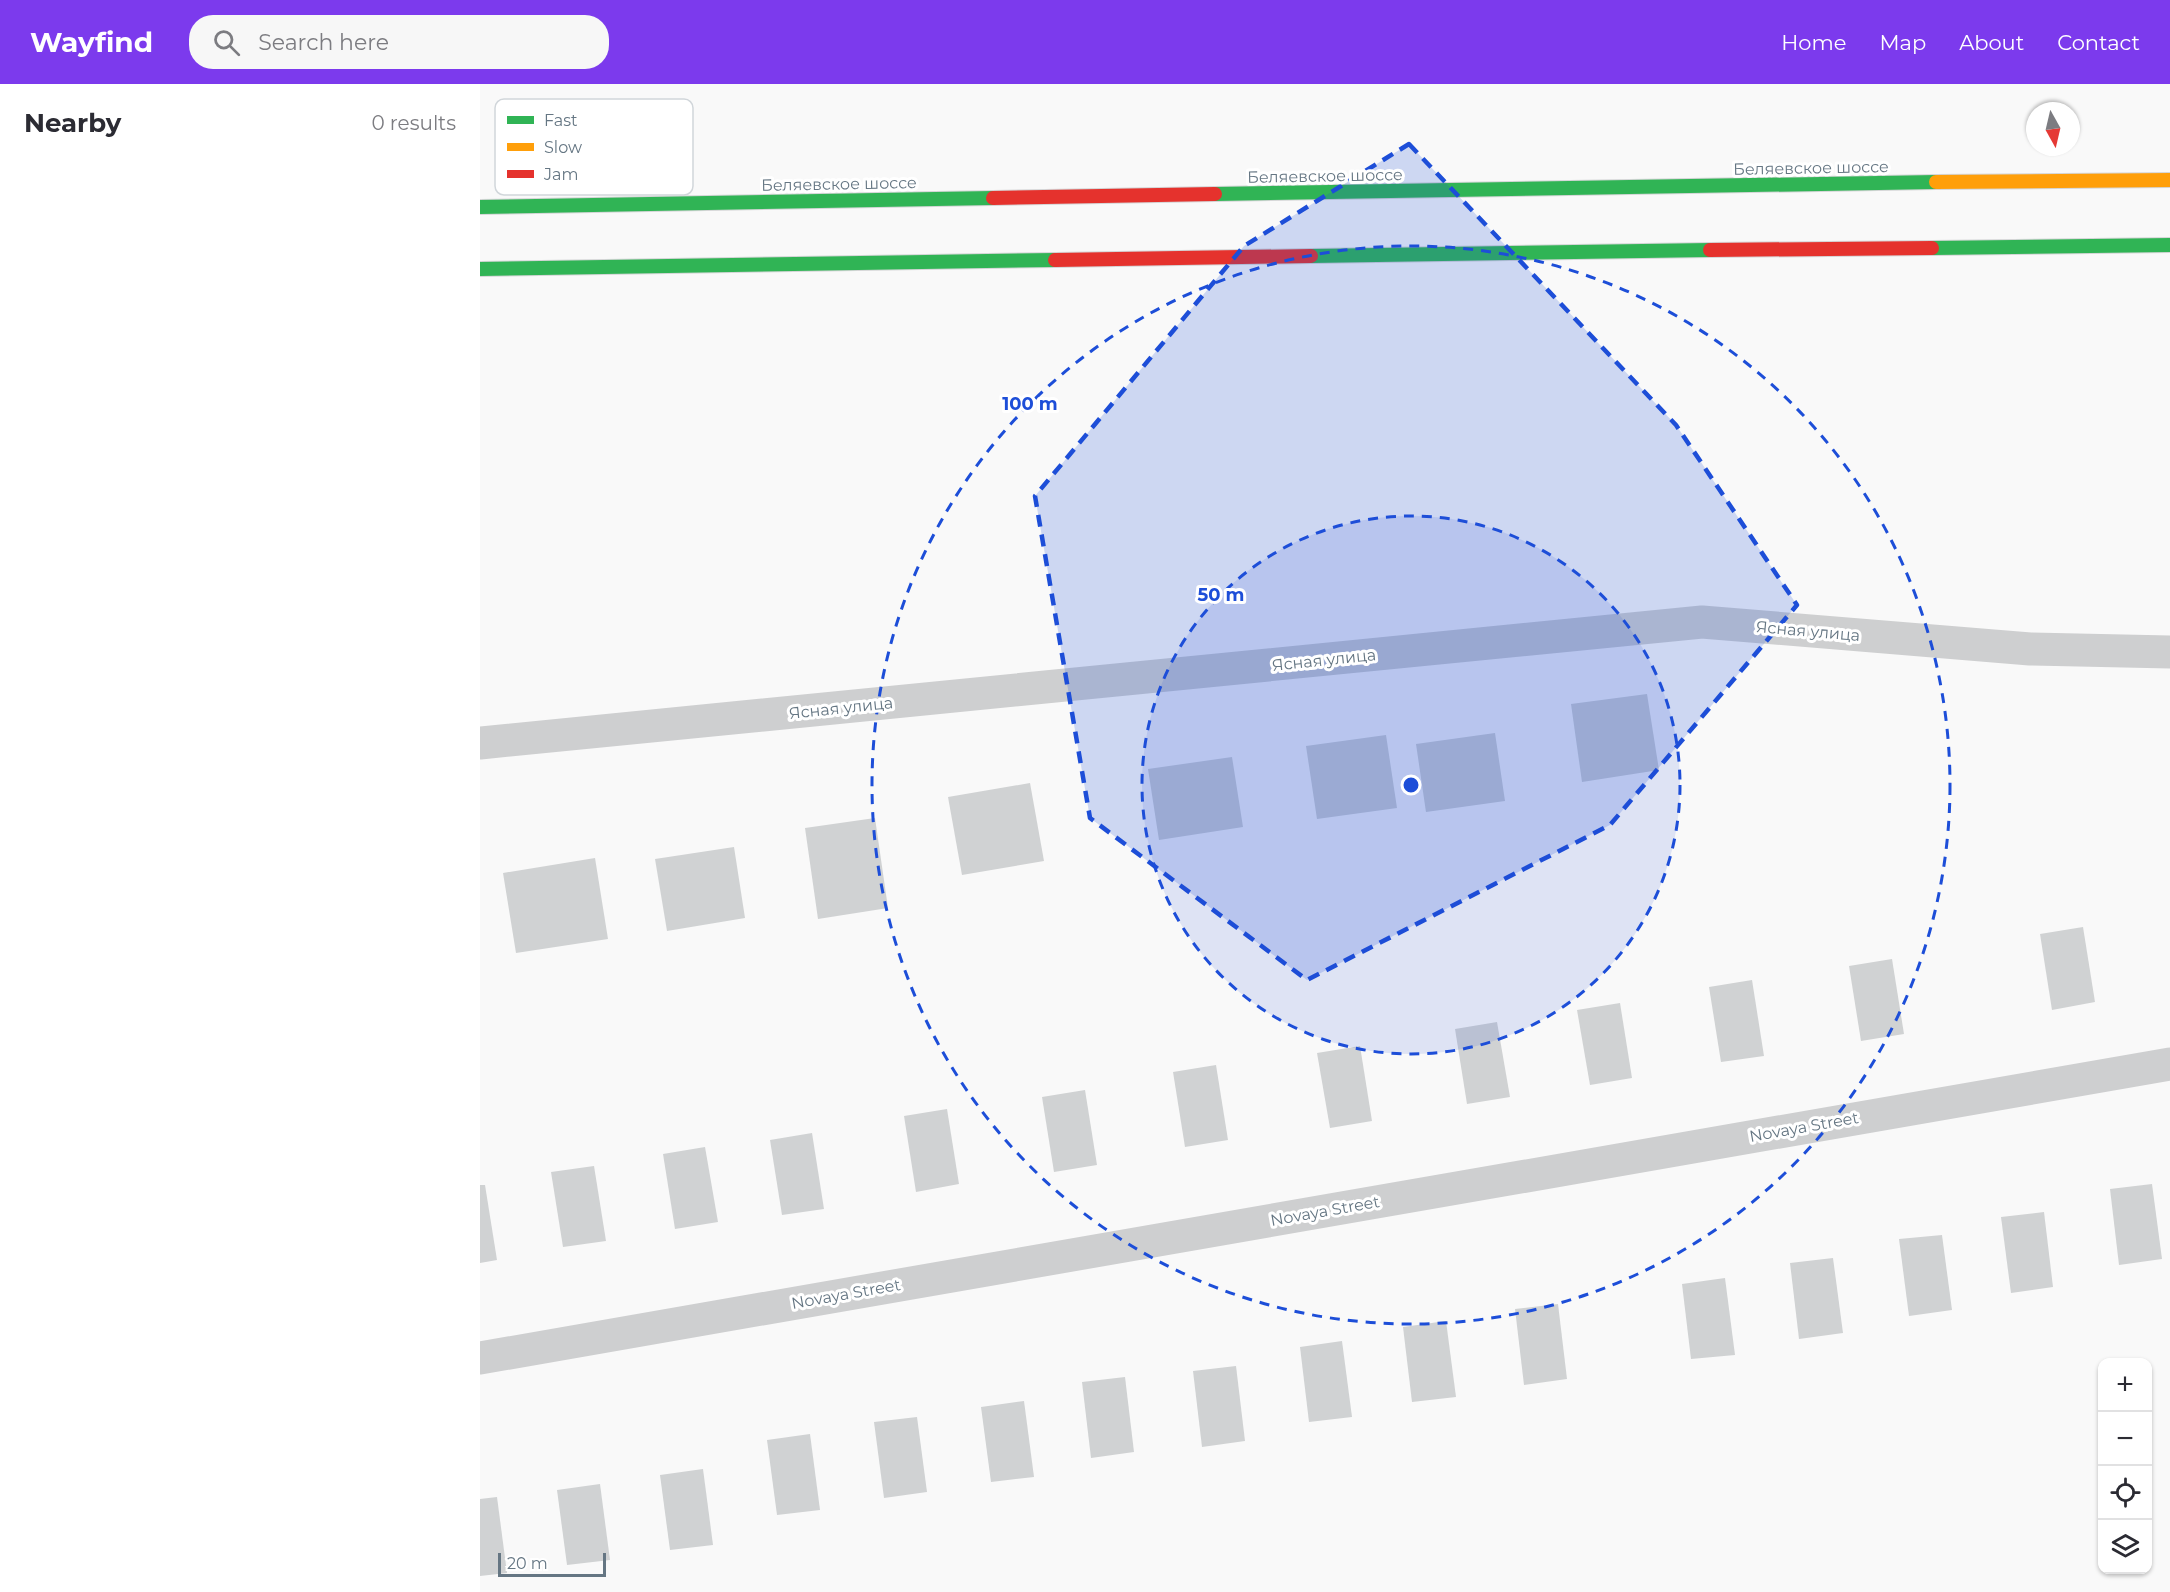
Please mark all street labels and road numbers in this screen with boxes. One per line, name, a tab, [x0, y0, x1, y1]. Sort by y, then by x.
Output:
street label: Беляевское шоссе	[1733, 157, 1889, 179]
street label: Беляевское шоссе	[1247, 165, 1403, 187]
street label: Беляевское шоссе	[761, 173, 917, 195]
street label: Ясная улица	[1755, 617, 1861, 645]
street label: Ясная улица	[1271, 645, 1377, 675]
street label: Ясная улица	[788, 693, 894, 723]
street label: Novaya Street	[1748, 1108, 1861, 1146]
street label: Novaya Street	[1269, 1192, 1382, 1230]
street label: Novaya Street	[790, 1275, 903, 1313]

